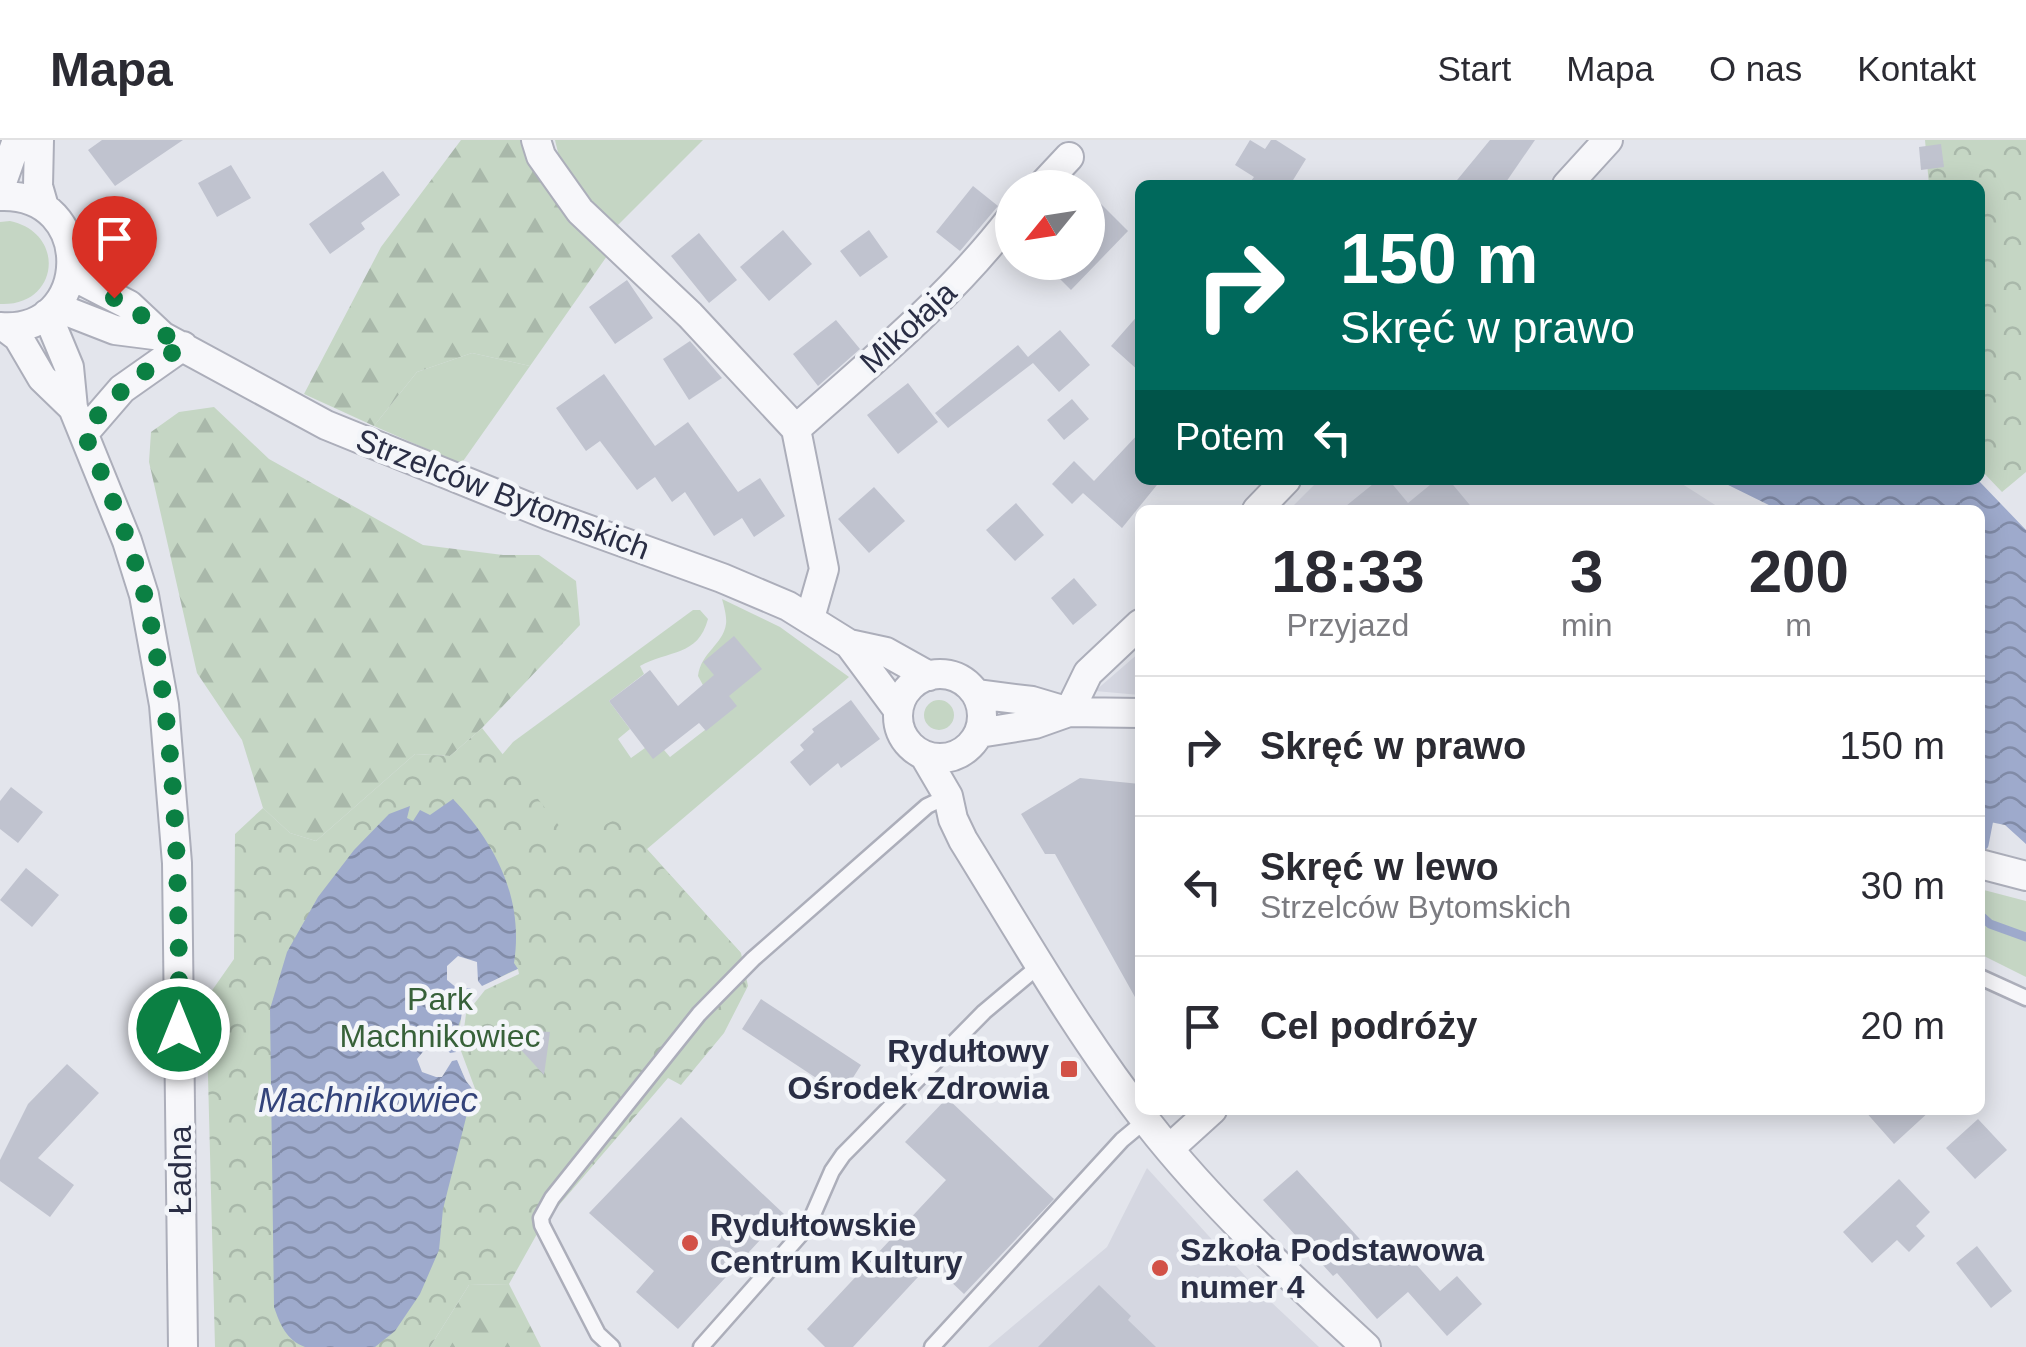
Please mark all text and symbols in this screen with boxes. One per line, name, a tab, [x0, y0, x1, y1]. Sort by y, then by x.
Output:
text: Mapa	[50, 43, 173, 96]
text: Start	[1437, 49, 1511, 88]
text: Mapa	[1566, 49, 1654, 88]
text: O nas	[1709, 49, 1802, 88]
text: Kontakt	[1857, 49, 1976, 88]
north arrow	[995, 170, 1105, 280]
map controls	[995, 170, 1105, 280]
pin	[72, 196, 157, 299]
icon: arrive	[87, 211, 142, 266]
icon: right	[1175, 220, 1305, 350]
text: 150 m	[1340, 220, 1538, 298]
street label: Mikołaja	[853, 274, 963, 380]
text: Skręć w prawo	[1340, 302, 1635, 353]
icon: left	[1305, 410, 1360, 465]
text: Potem	[1175, 416, 1285, 458]
street label: Strzelców Bytomskich	[351, 421, 655, 567]
text: 18:33	[1271, 538, 1425, 605]
text: 3	[1570, 538, 1603, 605]
text: 200	[1749, 538, 1849, 605]
text: Przyjazd	[1287, 607, 1409, 643]
text: min	[1561, 607, 1612, 643]
text: m	[1785, 607, 1812, 643]
icon: right	[1175, 719, 1230, 774]
text: Skręć w prawo	[1260, 725, 1526, 767]
text: 150 m	[1839, 725, 1945, 767]
text: Skręć w lewo	[1260, 846, 1499, 888]
icon: left	[1175, 859, 1230, 914]
text: 30 m	[1861, 865, 1945, 907]
text: Strzelców Bytomskich	[1260, 889, 1571, 925]
position arrow	[127, 977, 231, 1081]
park label: Park Machnikowiec	[340, 981, 540, 1054]
icon: arrive	[1175, 999, 1230, 1054]
text: Cel podróży	[1260, 1005, 1477, 1047]
text: 20 m	[1861, 1005, 1945, 1047]
place label: Rydułtowy Ośrodek Zdrowia	[788, 1033, 1049, 1106]
marker: Rydułtowy Ośrodek Zdrowia	[1058, 1058, 1080, 1080]
water label: Machnikowiec	[258, 1080, 478, 1119]
street label: Ładna	[162, 1125, 198, 1214]
place label: Rydułtowskie Centrum Kultury	[710, 1207, 963, 1280]
marker: Rydułtowskie Centrum Kultury	[679, 1232, 701, 1254]
place label: Szkoła Podstawowa numer 4	[1180, 1232, 1484, 1305]
marker: Szkoła Podstawowa numer 4	[1149, 1257, 1171, 1279]

